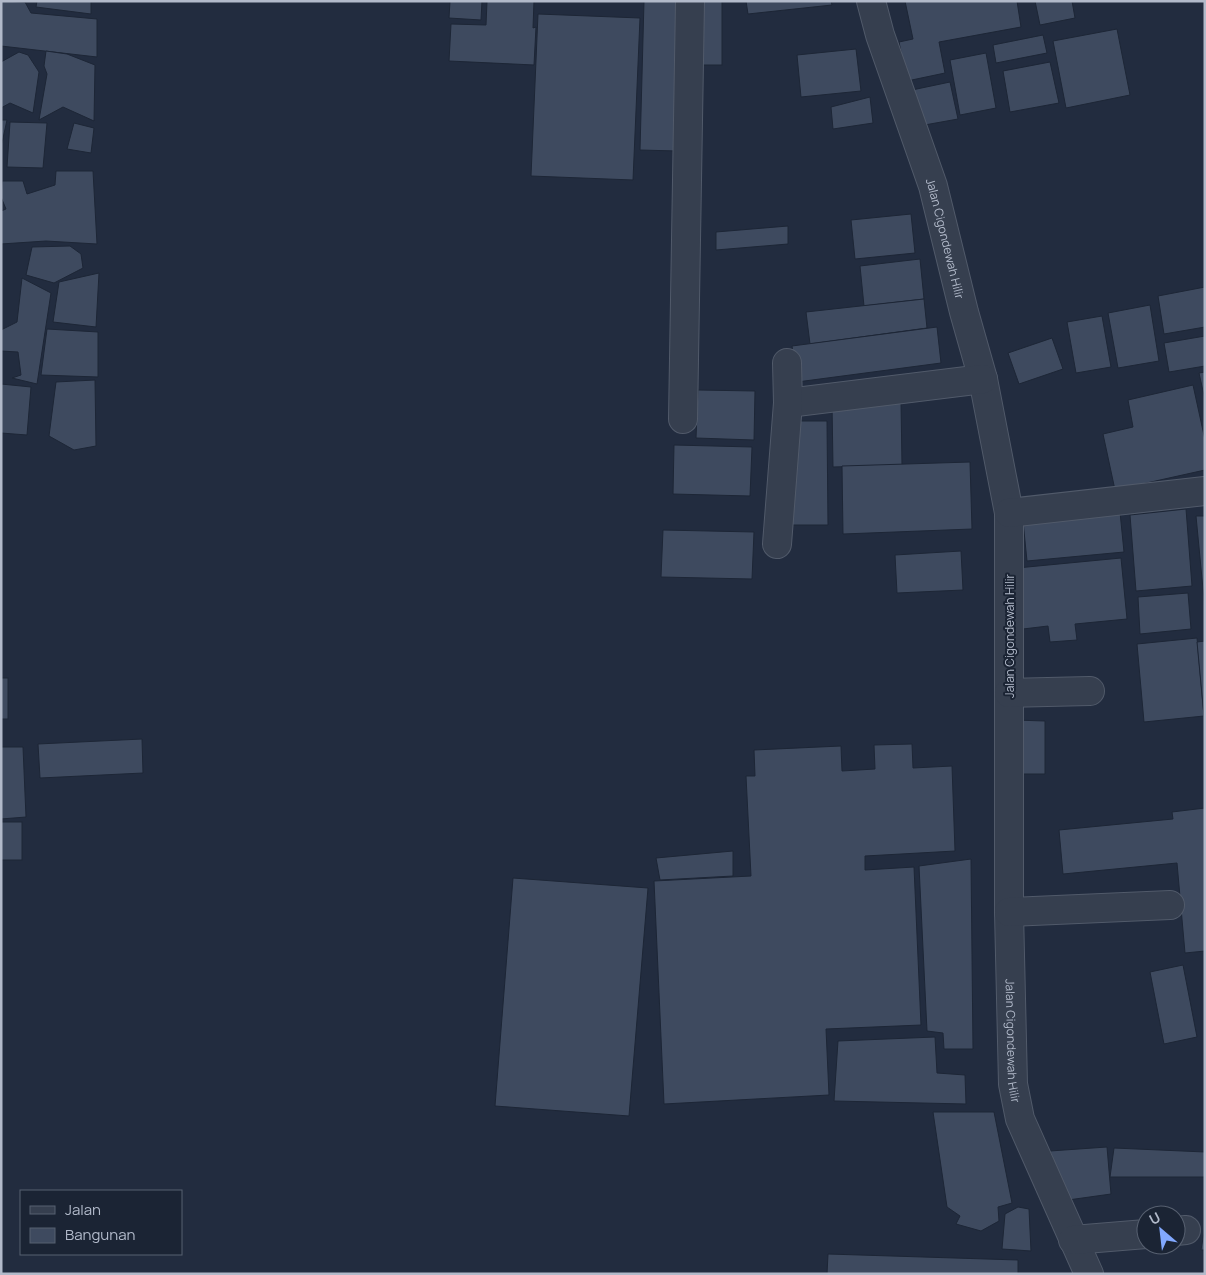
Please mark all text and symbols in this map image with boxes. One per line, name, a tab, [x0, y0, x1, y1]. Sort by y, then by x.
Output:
street label: Jalan Cigondewah Hilir	[922, 175, 969, 301]
street label: Jalan Cigondewah Hilir	[1001, 573, 1018, 698]
street label: Jalan Cigondewah Hilir	[1002, 979, 1025, 1105]
legend	[20, 1190, 182, 1255]
text: Jalan	[65, 1199, 101, 1220]
north arrow	[1136, 1205, 1186, 1255]
text: U	[1146, 1207, 1164, 1229]
text: Bangunan	[65, 1224, 135, 1245]

